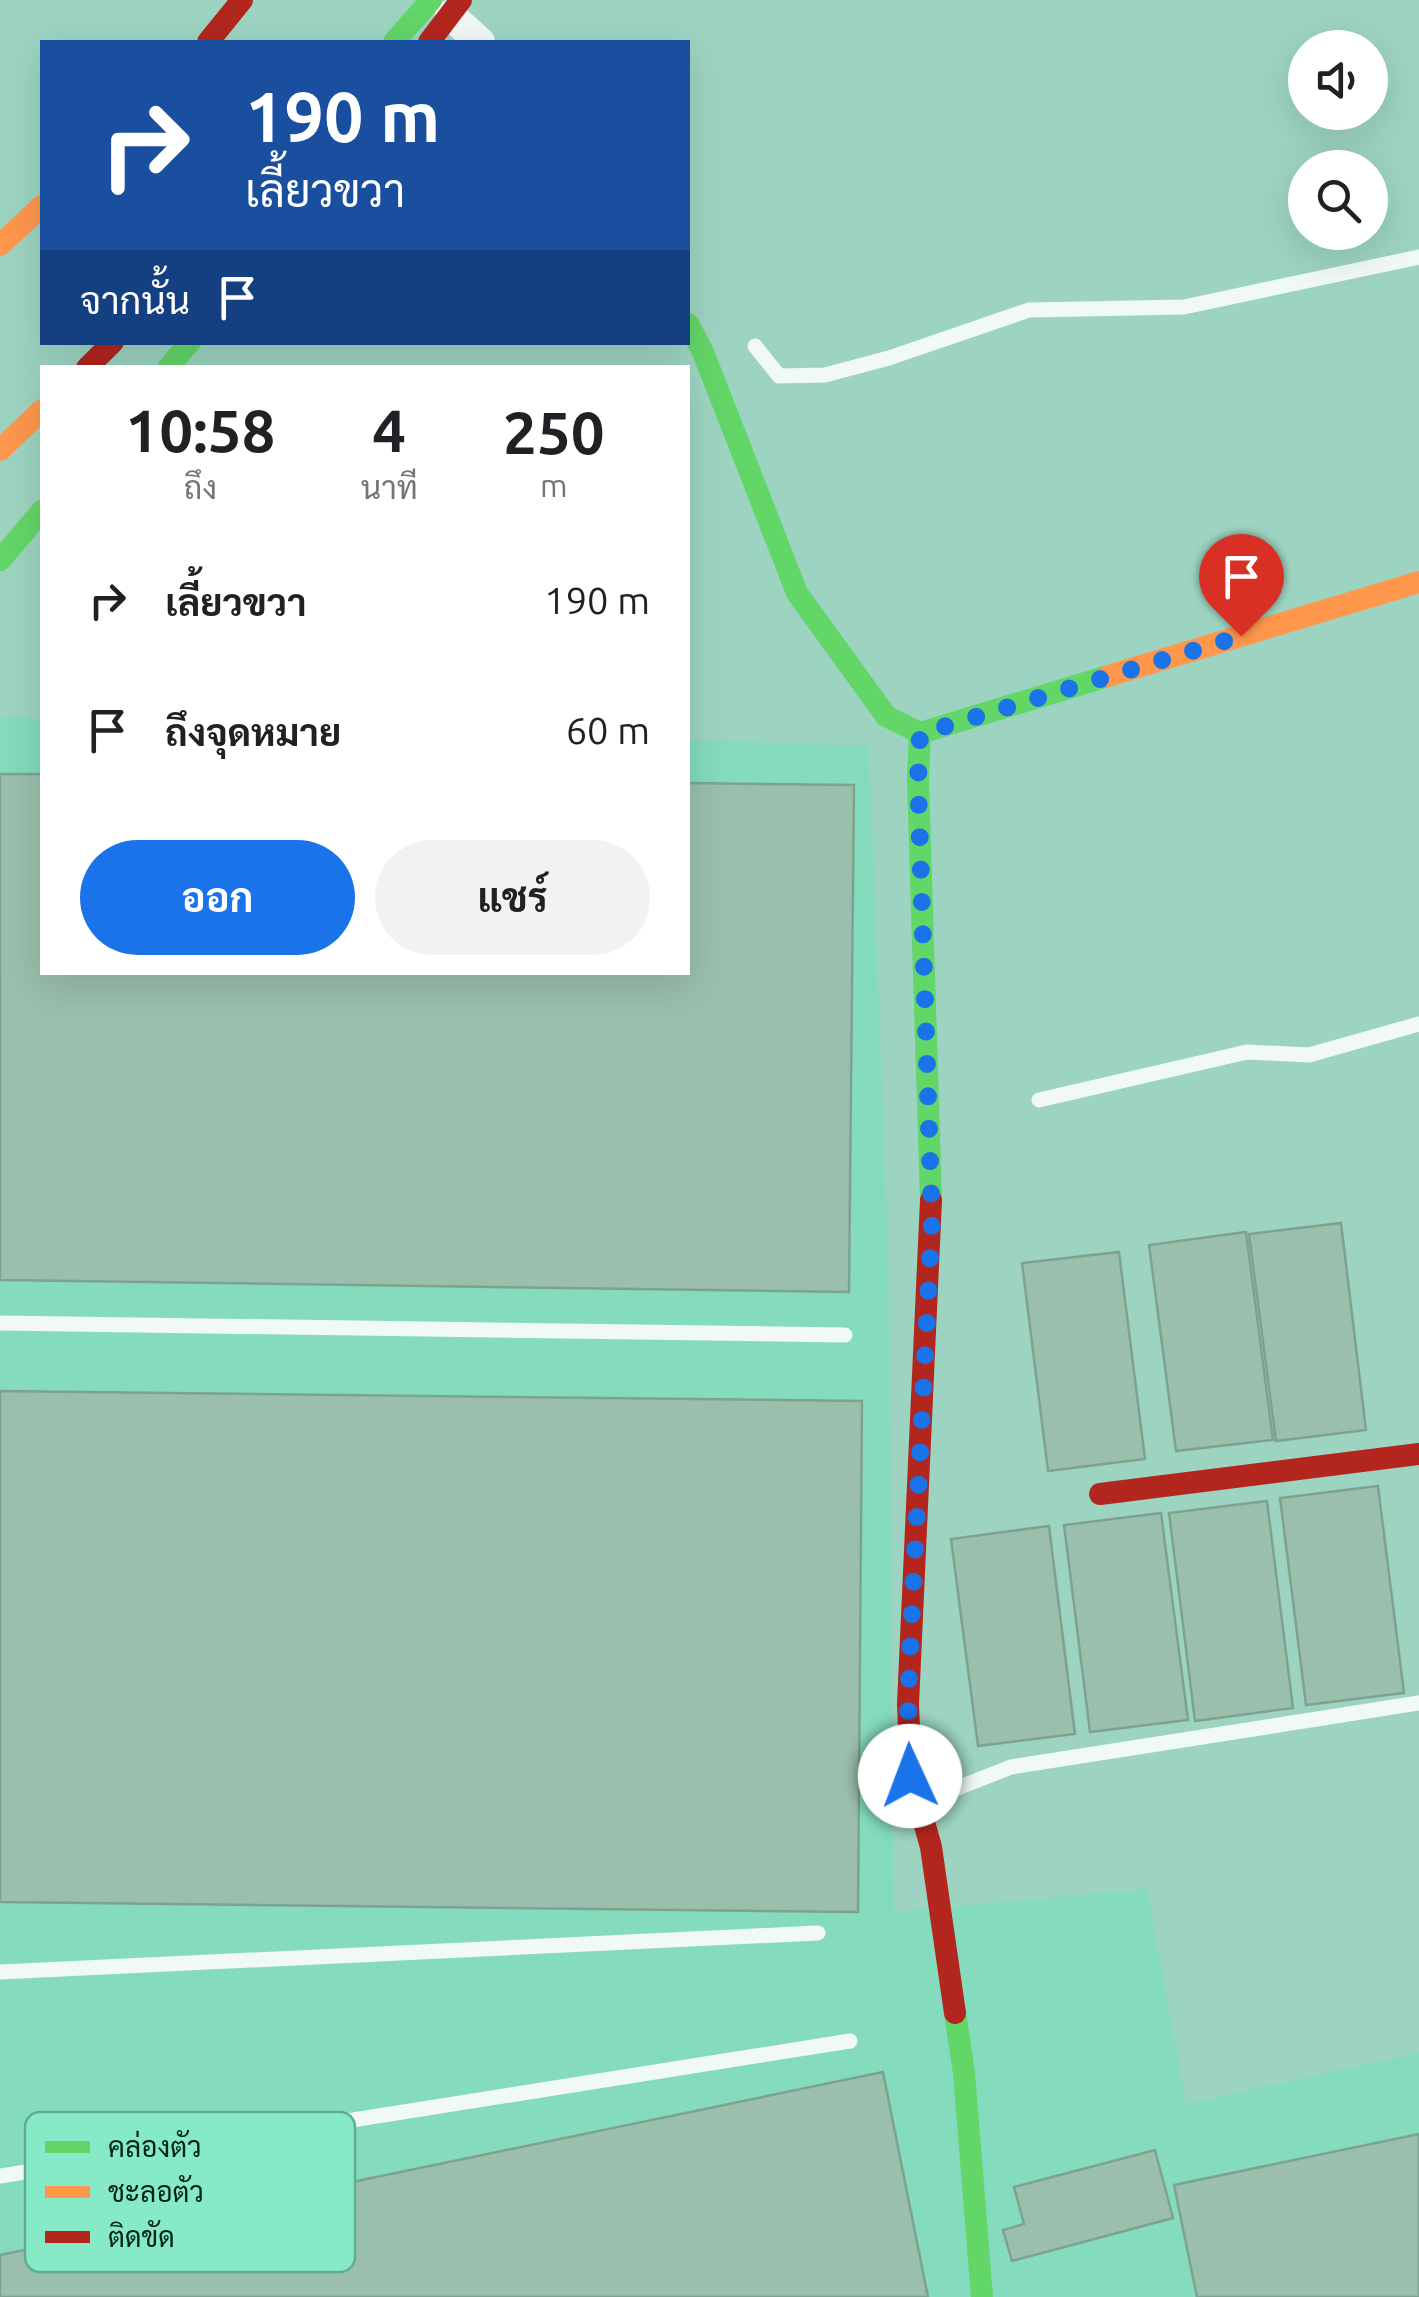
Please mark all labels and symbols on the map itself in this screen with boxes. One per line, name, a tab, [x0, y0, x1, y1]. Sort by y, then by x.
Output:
pin	[1199, 534, 1284, 637]
position arrow	[858, 1724, 962, 1828]
legend	[25, 2112, 355, 2272]
text: คล่องตัว	[108, 2129, 202, 2162]
text: ชะลอตัว	[108, 2174, 204, 2207]
text: ติดขัด	[108, 2219, 175, 2252]

